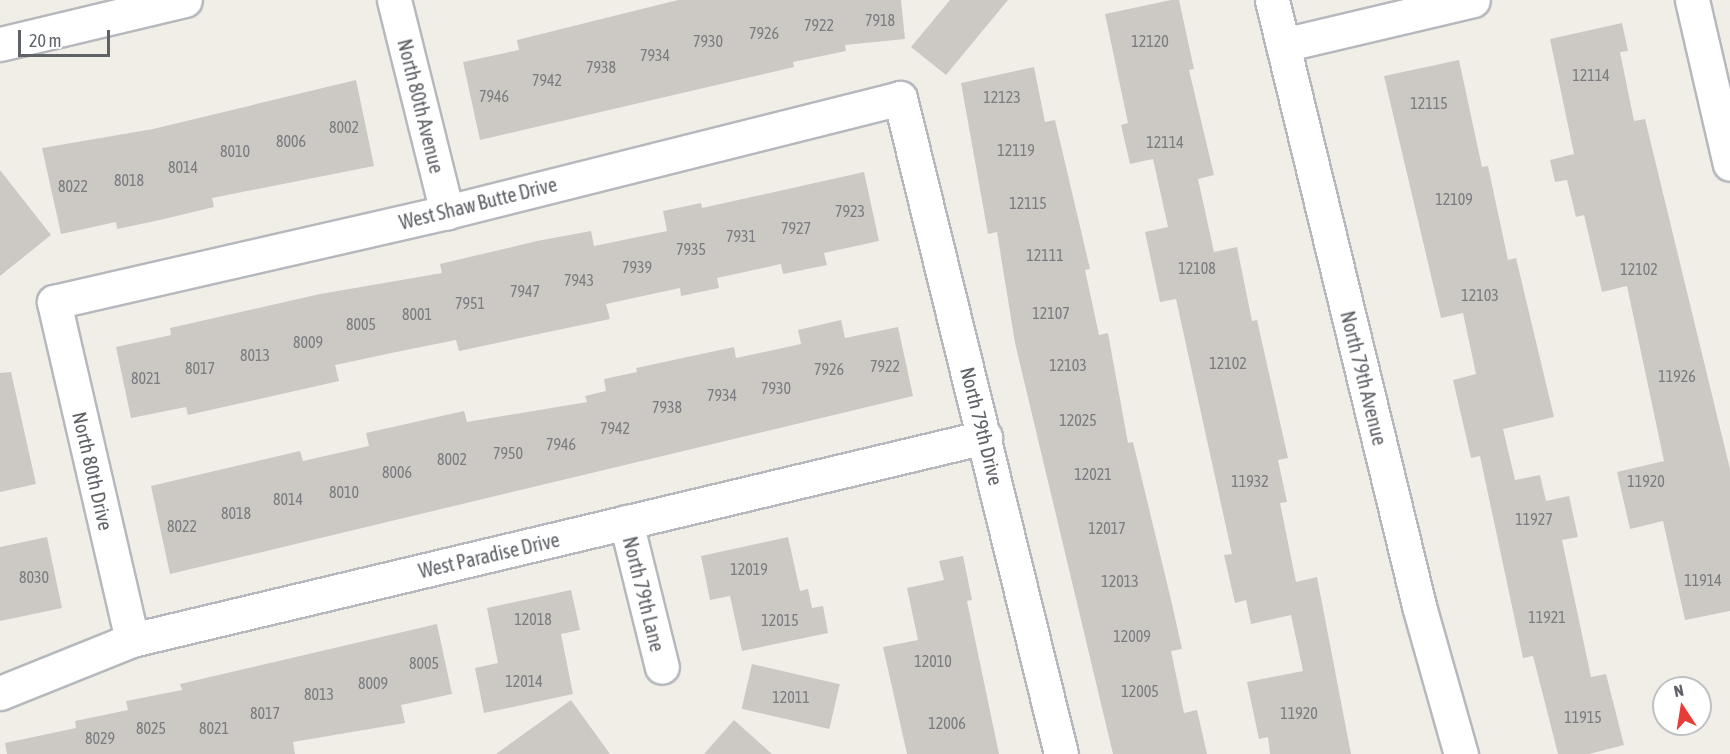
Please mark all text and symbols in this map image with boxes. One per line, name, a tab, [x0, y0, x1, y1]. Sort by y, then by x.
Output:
house number: 7918	[865, 10, 895, 30]
house number: 7922	[804, 15, 834, 35]
scale bar	[21, 18, 112, 56]
house number: 7926	[749, 23, 779, 43]
text: 20 m	[29, 30, 61, 51]
house number: 7930	[693, 31, 723, 51]
house number: 12120	[1131, 31, 1169, 51]
street label: North 80th Avenue	[393, 36, 449, 176]
house number: 7934	[640, 45, 670, 65]
house number: 7938	[586, 57, 616, 77]
house number: 12114	[1572, 65, 1610, 85]
house number: 7942	[532, 70, 562, 90]
house number: 7946	[479, 86, 509, 106]
house number: 12123	[983, 87, 1021, 107]
house number: 12115	[1410, 93, 1448, 113]
house number: 8002	[329, 117, 359, 137]
house number: 8006	[276, 131, 306, 151]
house number: 12114	[1146, 132, 1184, 152]
house number: 12119	[997, 140, 1035, 160]
house number: 8010	[220, 141, 250, 161]
house number: 8014	[168, 157, 198, 177]
house number: 8018	[114, 170, 144, 190]
street label: West Shaw Butte Drive	[397, 172, 559, 234]
house number: 8022	[58, 176, 88, 196]
house number: 12109	[1435, 189, 1473, 209]
house number: 12115	[1009, 193, 1047, 213]
house number: 7923	[835, 201, 865, 221]
house number: 7927	[781, 218, 811, 238]
house number: 7931	[726, 226, 756, 246]
house number: 7935	[676, 239, 706, 259]
house number: 12111	[1026, 245, 1064, 265]
house number: 7939	[622, 257, 652, 277]
house number: 12108	[1178, 258, 1216, 278]
house number: 12102	[1620, 259, 1658, 279]
house number: 7943	[564, 270, 594, 290]
house number: 7947	[510, 281, 540, 301]
house number: 12103	[1461, 285, 1499, 305]
house number: 7951	[455, 293, 485, 313]
house number: 12107	[1032, 303, 1070, 323]
house number: 8001	[402, 304, 432, 324]
street label: North 79th Avenue	[1336, 308, 1392, 448]
house number: 8005	[346, 314, 376, 334]
house number: 8009	[293, 332, 323, 352]
house number: 8013	[240, 345, 270, 365]
house number: 12102	[1209, 353, 1247, 373]
house number: 12103	[1049, 355, 1087, 375]
house number: 7922	[870, 356, 900, 376]
house number: 8017	[185, 358, 215, 378]
house number: 7926	[814, 359, 844, 379]
street label: North 79th Drive	[956, 364, 1008, 488]
house number: 11926	[1658, 366, 1696, 386]
house number: 8021	[131, 368, 161, 388]
house number: 7930	[761, 378, 791, 398]
house number: 7934	[707, 385, 737, 405]
house number: 7938	[652, 397, 682, 417]
street label: North 80th Drive	[68, 409, 118, 533]
house number: 12025	[1059, 410, 1097, 430]
house number: 7942	[600, 418, 630, 438]
house number: 7946	[546, 434, 576, 454]
house number: 7950	[493, 443, 523, 463]
house number: 8002	[437, 449, 467, 469]
house number: 8006	[382, 462, 412, 482]
house number: 12021	[1074, 464, 1112, 484]
house number: 11932	[1231, 471, 1269, 491]
house number: 11920	[1627, 471, 1665, 491]
house number: 8010	[329, 482, 359, 502]
house number: 8014	[273, 489, 303, 509]
house number: 8018	[221, 503, 251, 523]
house number: 11927	[1515, 509, 1553, 529]
house number: 8022	[167, 516, 197, 536]
house number: 12017	[1088, 518, 1126, 538]
street label: West Paradise Drive	[416, 527, 562, 583]
street label: North 79th Lane	[618, 534, 670, 654]
house number: 12019	[730, 559, 768, 579]
house number: 8030	[19, 567, 49, 587]
house number: 11914	[1684, 570, 1722, 590]
house number: 12013	[1101, 571, 1139, 591]
house number: 11921	[1528, 607, 1566, 627]
house number: 12018	[514, 609, 552, 629]
house number: 12015	[761, 610, 799, 630]
house number: 12009	[1113, 626, 1151, 646]
house number: 12010	[914, 651, 952, 671]
house number: 8005	[409, 653, 439, 673]
house number: 12014	[505, 671, 543, 691]
house number: 8009	[358, 673, 388, 693]
north arrow	[1652, 676, 1712, 736]
house number: 12005	[1121, 681, 1159, 701]
text: N	[1672, 681, 1685, 700]
house number: 8013	[304, 684, 334, 704]
house number: 12011	[772, 687, 810, 707]
house number: 8017	[250, 703, 280, 723]
house number: 11920	[1280, 703, 1318, 723]
house number: 11915	[1564, 707, 1602, 727]
house number: 12006	[928, 713, 966, 733]
house number: 8025	[136, 718, 166, 738]
house number: 8021	[199, 718, 229, 738]
house number: 8029	[85, 728, 115, 748]

